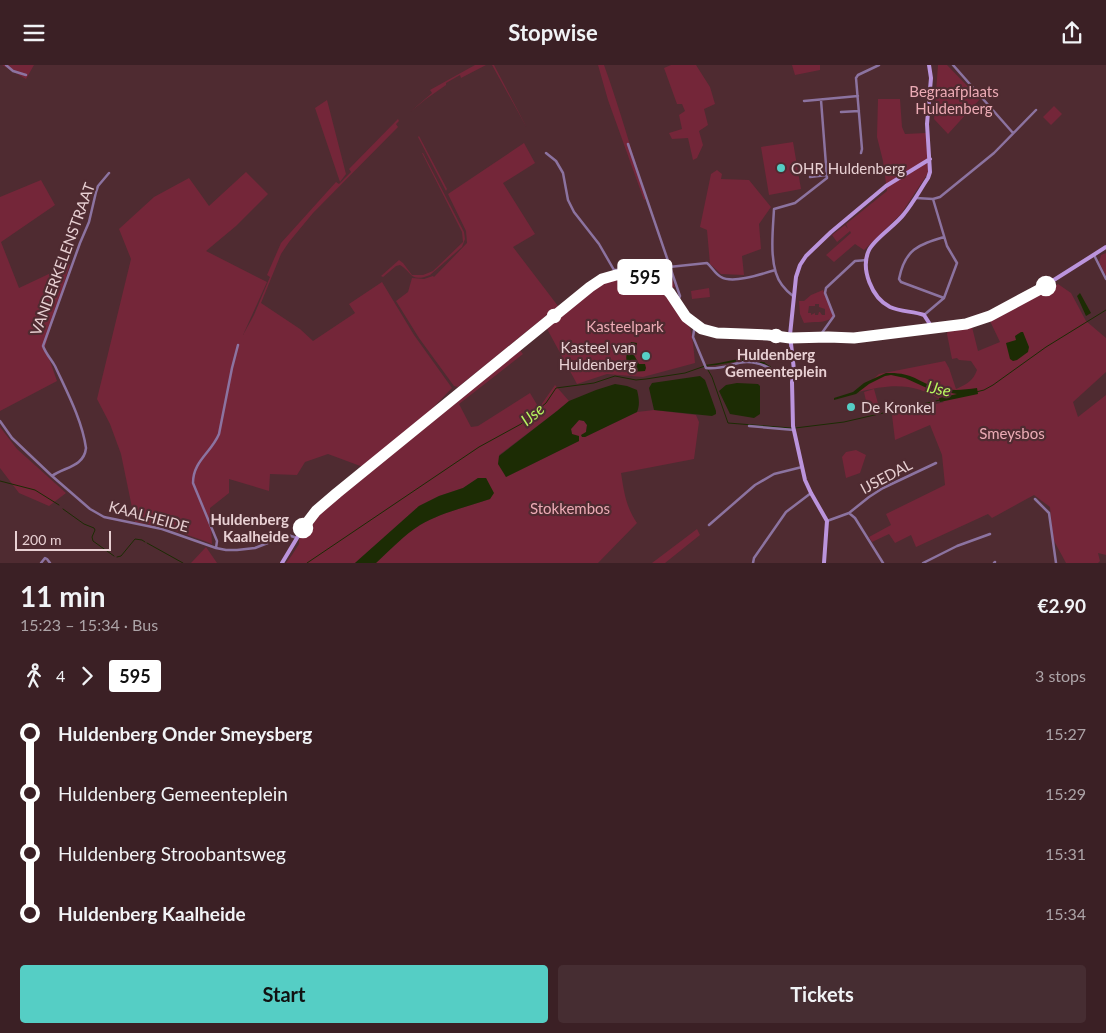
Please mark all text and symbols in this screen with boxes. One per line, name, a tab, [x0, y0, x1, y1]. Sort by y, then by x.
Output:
icon: menu	[20, 19, 48, 47]
text: Stopwise	[508, 19, 598, 46]
icon: share	[1058, 19, 1086, 47]
park label: Begraafplaats Huldenberg	[909, 82, 999, 117]
place label: OHR Huldenberg	[791, 159, 905, 177]
marker: OHR Huldenberg	[775, 162, 787, 174]
street label: VANDERKELENSTRAAT	[26, 180, 98, 338]
line badge: 595	[616, 261, 674, 293]
text: 595	[629, 266, 661, 288]
unlabelled marker	[1036, 276, 1056, 296]
unlabelled marker	[547, 309, 561, 323]
park label: Kasteelpark	[586, 317, 664, 335]
marker: Huldenberg Gemeenteplein	[769, 329, 783, 343]
place label: Kasteel van Huldenberg	[559, 338, 636, 373]
place label: Huldenberg Gemeenteplein	[725, 345, 827, 380]
marker: Kasteel van Huldenberg	[640, 350, 652, 362]
water label: IJse	[925, 376, 953, 400]
place label: De Kronkel	[861, 398, 935, 416]
water label: IJse	[517, 399, 548, 429]
marker: De Kronkel	[845, 401, 857, 413]
park label: Smeysbos	[979, 424, 1045, 442]
street label: IJSEDAL	[857, 455, 915, 497]
street label: KAALHEIDE	[107, 497, 191, 535]
park label: Stokkembos	[530, 499, 610, 517]
place label: Huldenberg Kaalheide	[210, 510, 289, 545]
marker: Huldenberg Kaalheide	[293, 518, 313, 538]
scale bar	[15, 528, 111, 551]
text: 200 m	[22, 531, 61, 548]
text: 11 min	[20, 579, 106, 613]
text: €2.90	[1037, 594, 1086, 617]
text: 15:23 – 15:34 · Bus	[20, 615, 158, 634]
icon: walk	[20, 662, 48, 690]
icon: forward	[73, 662, 101, 690]
text: 595	[119, 665, 151, 687]
text: 4	[56, 666, 65, 685]
text: 3 stops	[1035, 666, 1086, 685]
text: Huldenberg Onder Smeysberg	[58, 722, 312, 745]
text: 15:27	[1045, 724, 1086, 743]
text: Huldenberg Gemeenteplein	[58, 782, 288, 805]
text: 15:29	[1045, 784, 1086, 803]
text: Huldenberg Stroobantsweg	[58, 842, 286, 865]
text: 15:31	[1045, 844, 1086, 863]
text: Huldenberg Kaalheide	[58, 902, 246, 925]
text: 15:34	[1045, 904, 1086, 923]
button: Start	[20, 965, 548, 1023]
button: Tickets	[558, 965, 1086, 1023]

